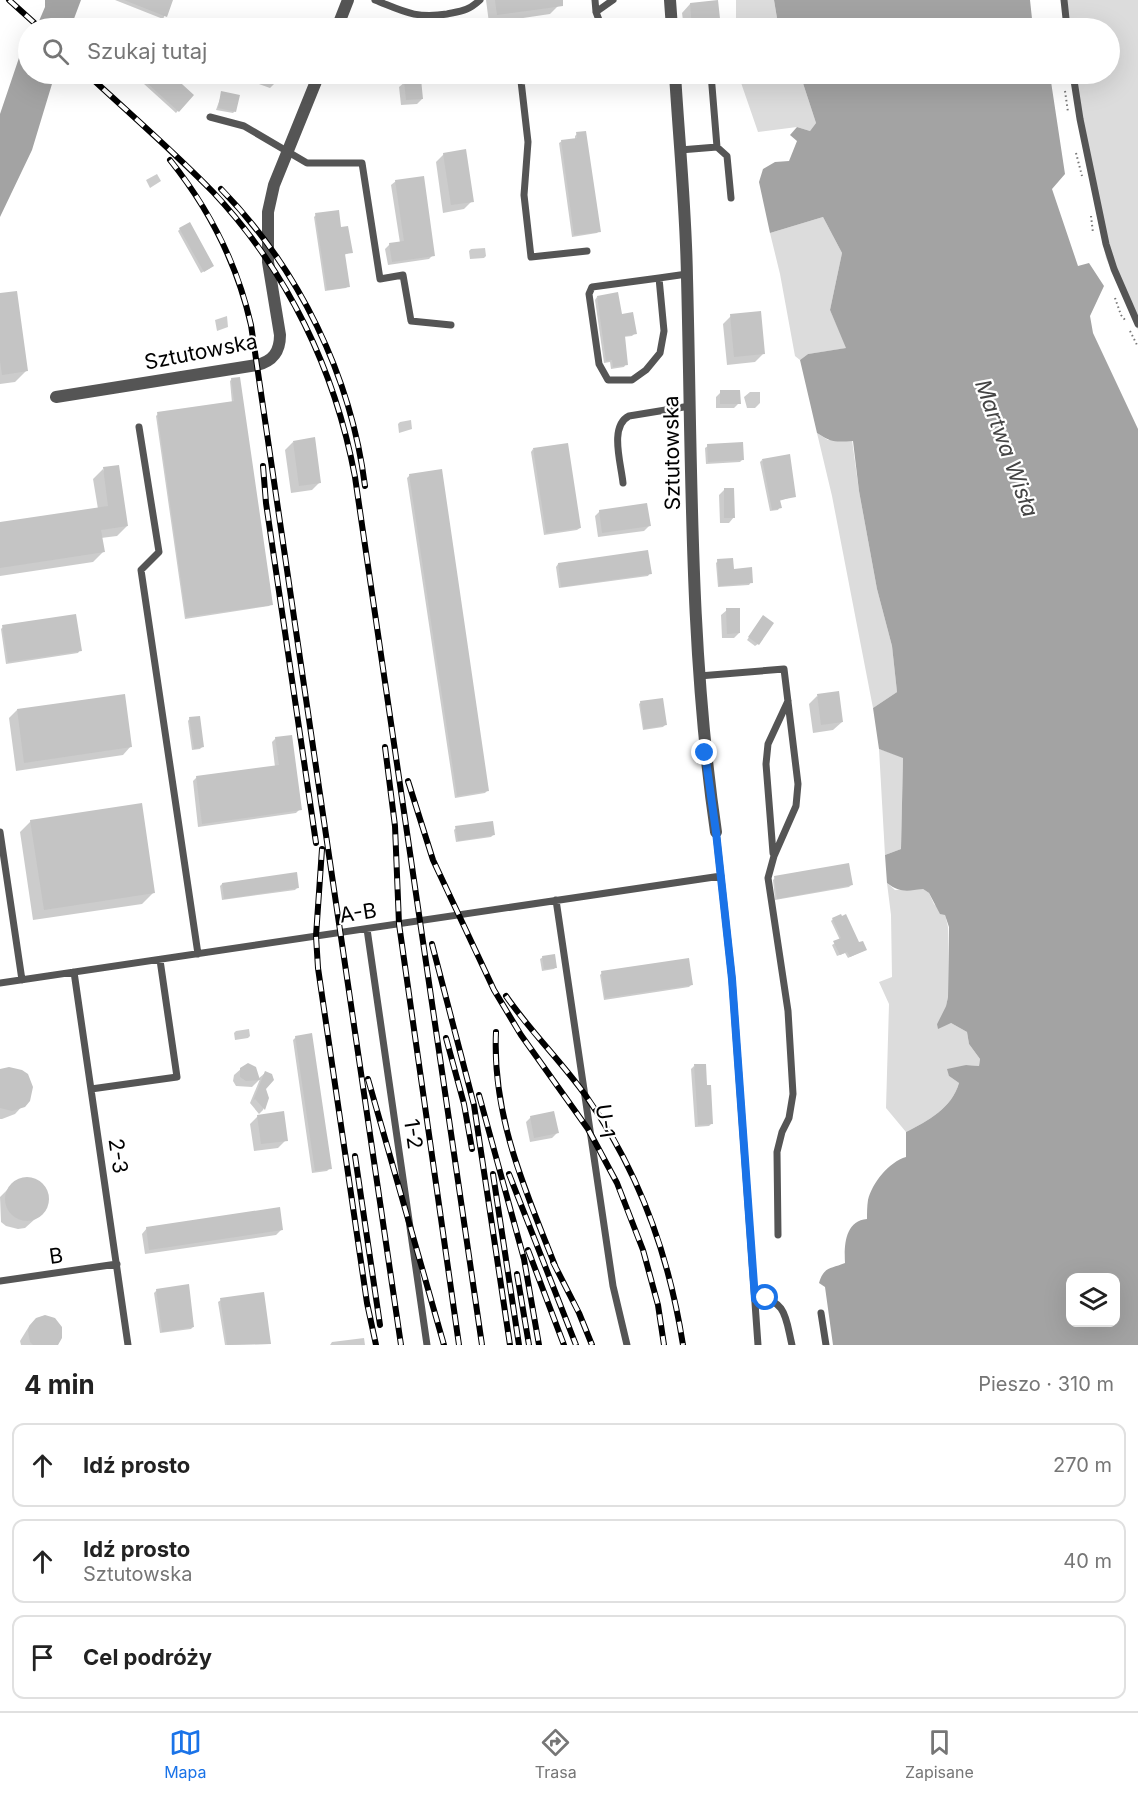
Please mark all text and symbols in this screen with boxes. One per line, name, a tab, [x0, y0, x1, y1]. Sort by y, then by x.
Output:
search box	[18, 18, 1120, 84]
icon: search	[39, 35, 72, 68]
text: Szukaj tutaj	[87, 38, 207, 64]
street label: Sztutowska	[142, 328, 260, 375]
water label: Martwa Wisła	[970, 376, 1044, 520]
street label: Sztutowska	[658, 395, 685, 511]
route end	[691, 739, 717, 765]
street label: A-B	[338, 897, 378, 928]
street label: U-1	[591, 1102, 620, 1139]
street label: 1-2	[399, 1117, 428, 1151]
street label: 2-3	[104, 1137, 133, 1175]
street label: B	[47, 1242, 64, 1269]
map controls	[1066, 1273, 1120, 1327]
button: layers	[1066, 1273, 1120, 1327]
route start	[752, 1284, 778, 1310]
text: 4 min	[24, 1369, 95, 1400]
text: Pieszo · 310 m	[978, 1372, 1114, 1396]
icon: ahead	[26, 1449, 59, 1482]
text: Idź prosto	[83, 1452, 190, 1478]
text: 270 m	[1053, 1453, 1112, 1477]
text: Idź prosto	[83, 1536, 190, 1562]
icon: ahead	[26, 1545, 59, 1578]
text: 40 m	[1063, 1549, 1112, 1573]
text: Sztutowska	[83, 1562, 192, 1586]
icon: arrive	[26, 1641, 59, 1674]
text: Cel podróży	[83, 1644, 212, 1670]
tab: Mapa	[164, 1726, 207, 1782]
tab: Trasa	[535, 1726, 577, 1782]
tab: Zapisane	[905, 1726, 974, 1782]

